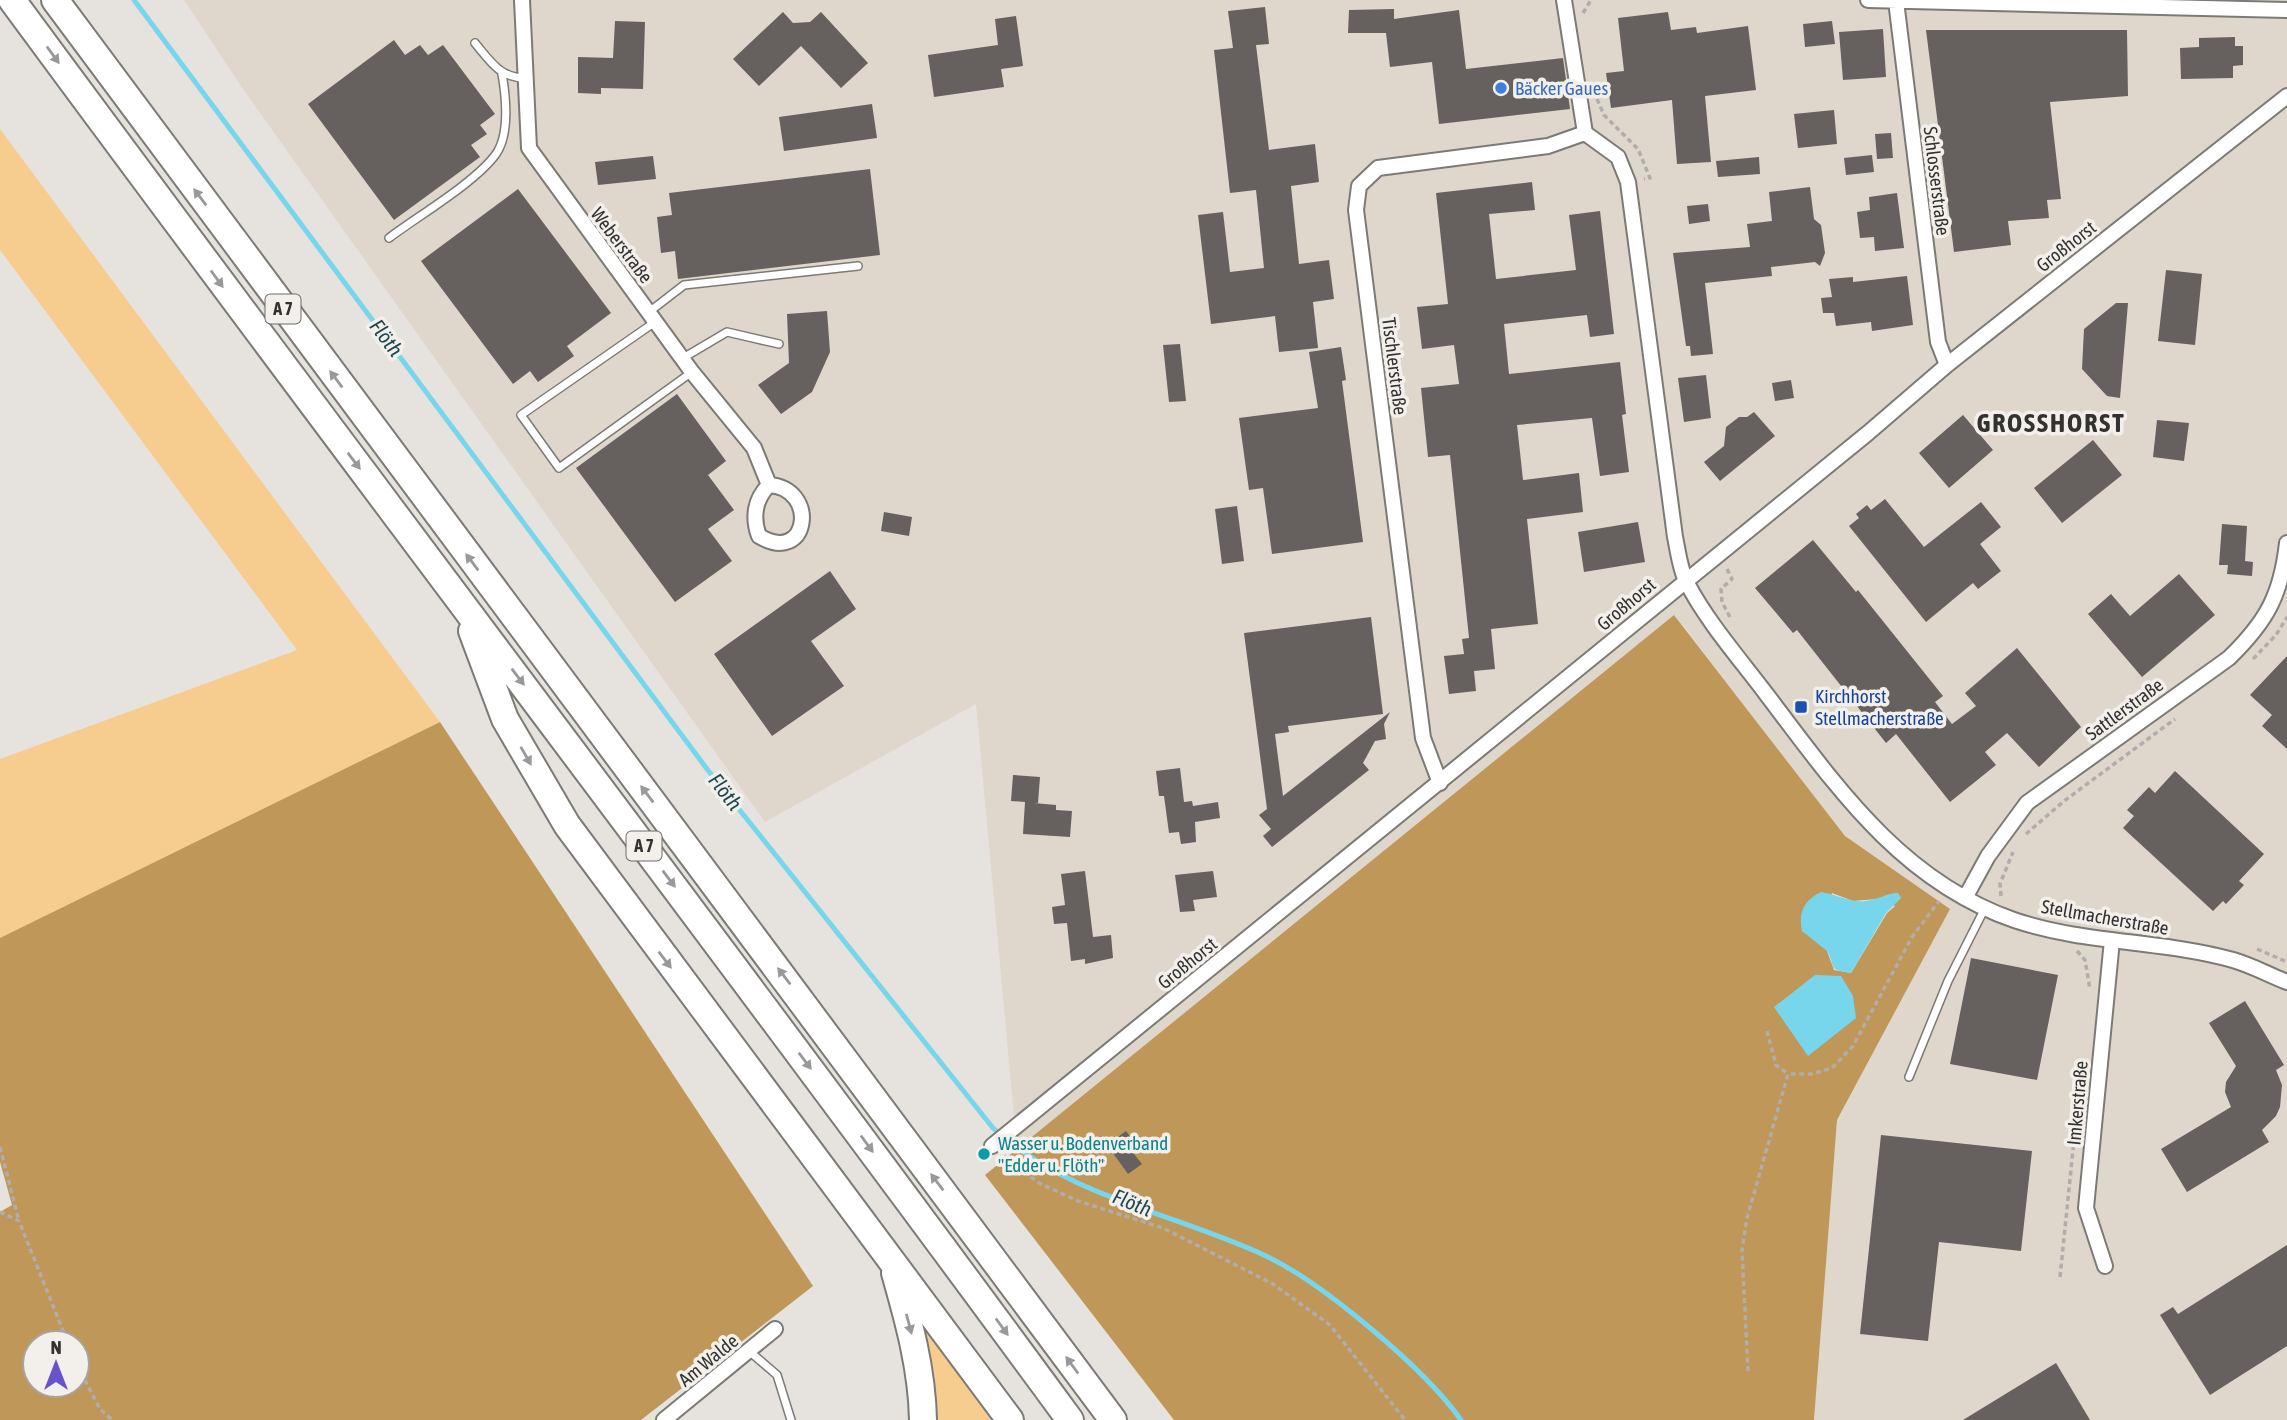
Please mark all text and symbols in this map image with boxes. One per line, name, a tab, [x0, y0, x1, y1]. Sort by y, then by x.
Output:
one-way arrow	[46, 46, 60, 64]
place label: Bäcker Gaues	[1515, 77, 1608, 99]
marker: Bäcker Gaues	[1493, 80, 1509, 96]
street label: Schlosserstraße	[1919, 125, 1955, 237]
one-way arrow	[193, 188, 207, 206]
street label: Weberstraße	[586, 203, 658, 287]
street label: Großhorst	[2032, 216, 2100, 276]
one-way arrow	[210, 269, 225, 287]
road number: A 7	[266, 295, 300, 324]
water label: Flöth	[365, 314, 408, 361]
street label: Tischlerstraße	[1378, 316, 1412, 416]
one-way arrow	[329, 371, 344, 389]
district label: GROSSHORST	[1976, 408, 2126, 438]
one-way arrow	[346, 452, 360, 470]
one-way arrow	[466, 553, 480, 571]
street label: Großhorst	[1592, 573, 1660, 635]
one-way arrow	[510, 668, 525, 686]
street label: Sattlerstraße	[2081, 673, 2167, 745]
place label: Kirchhorst Stellmacherstraße	[1815, 685, 1944, 729]
marker: Kirchhorst Stellmacherstraße	[1793, 699, 1809, 715]
one-way arrow	[520, 746, 532, 766]
water label: Flöth	[704, 768, 748, 814]
one-way arrow	[640, 785, 654, 803]
road number: A 7	[626, 832, 662, 860]
one-way arrow	[661, 870, 675, 888]
street label: Stellmacherstraße	[2040, 895, 2170, 939]
street label: Großhorst	[1153, 933, 1221, 993]
one-way arrow	[658, 951, 672, 970]
one-way arrow	[777, 967, 791, 985]
one-way arrow	[798, 1052, 812, 1070]
street label: Imkerstraße	[2062, 1060, 2092, 1146]
place label: Wasser u. Bodenverband "Edder u. Flöth"	[998, 1132, 1168, 1176]
one-way arrow	[860, 1135, 874, 1154]
marker: Wasser u. Bodenverband "Edder u. Flöth"	[976, 1146, 992, 1162]
one-way arrow	[931, 1173, 945, 1191]
water label: Flöth	[1109, 1183, 1155, 1221]
one-way arrow	[904, 1313, 915, 1335]
one-way arrow	[995, 1318, 1009, 1337]
north arrow	[21, 1329, 91, 1399]
street label: Am Walde	[674, 1329, 742, 1391]
text: N	[50, 1336, 62, 1358]
one-way arrow	[1066, 1356, 1080, 1374]

